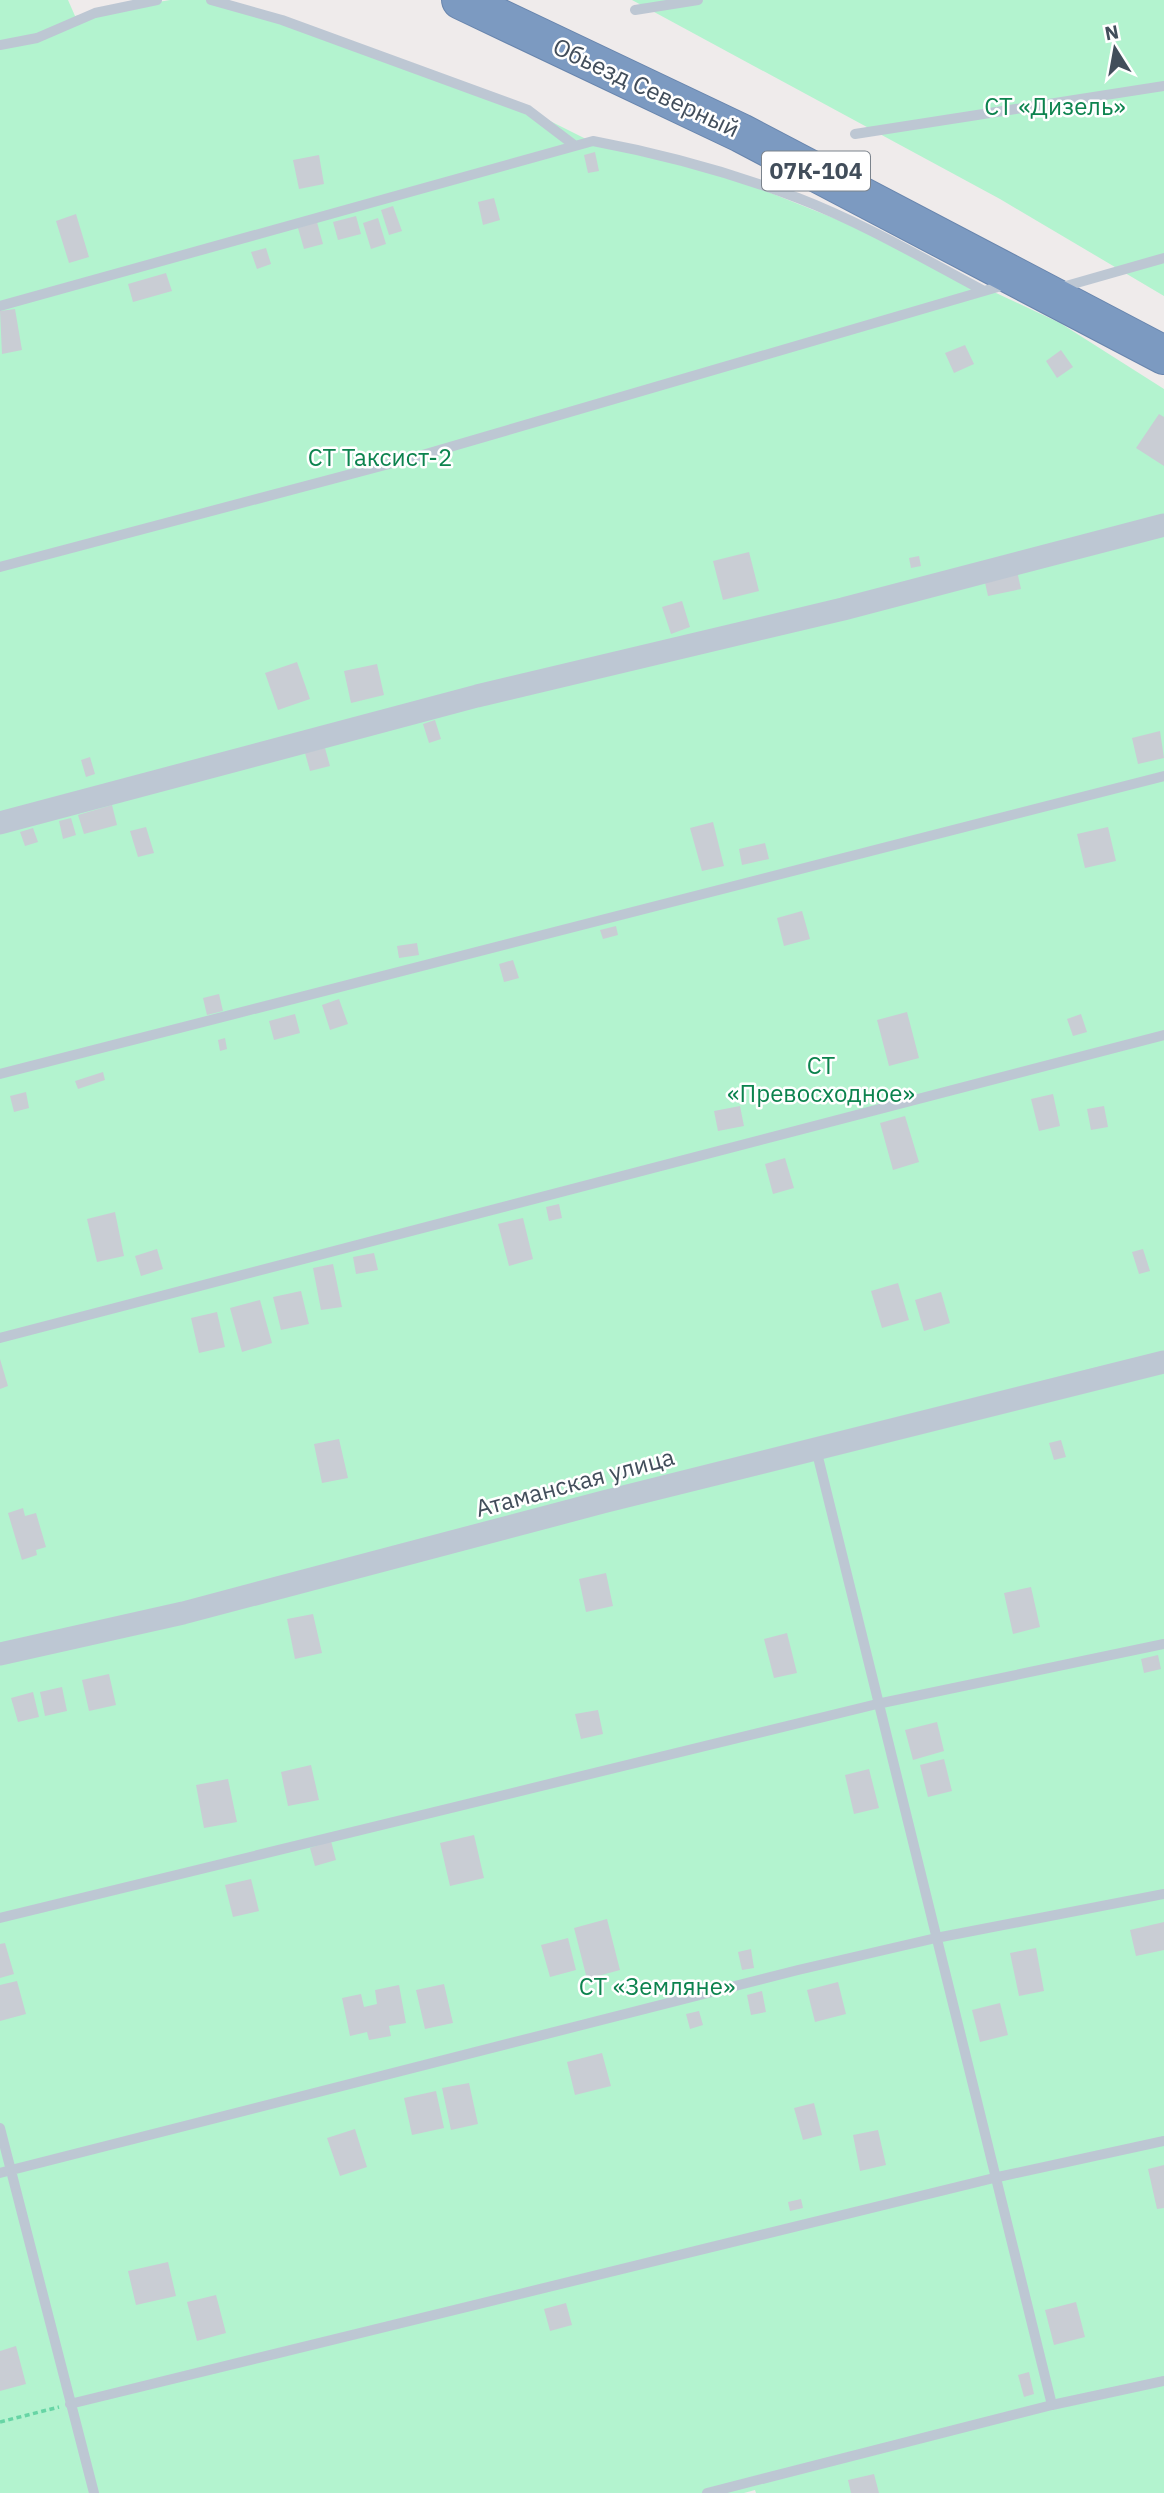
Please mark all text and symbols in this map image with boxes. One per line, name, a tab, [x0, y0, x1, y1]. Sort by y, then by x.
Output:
north arrow	[1080, 14, 1150, 84]
text: N	[1103, 19, 1121, 45]
street label: Обьезд Северный	[548, 30, 745, 144]
park label: СТ «Дизель»	[984, 90, 1126, 122]
road number: 07К-104	[762, 152, 870, 190]
park label: СТ Таксист-2	[308, 441, 452, 473]
park label: СТ «Превосходное»	[727, 1049, 915, 1109]
street label: Атаманская улица	[472, 1440, 678, 1524]
park label: СТ «Земляне»	[579, 1970, 735, 2002]

